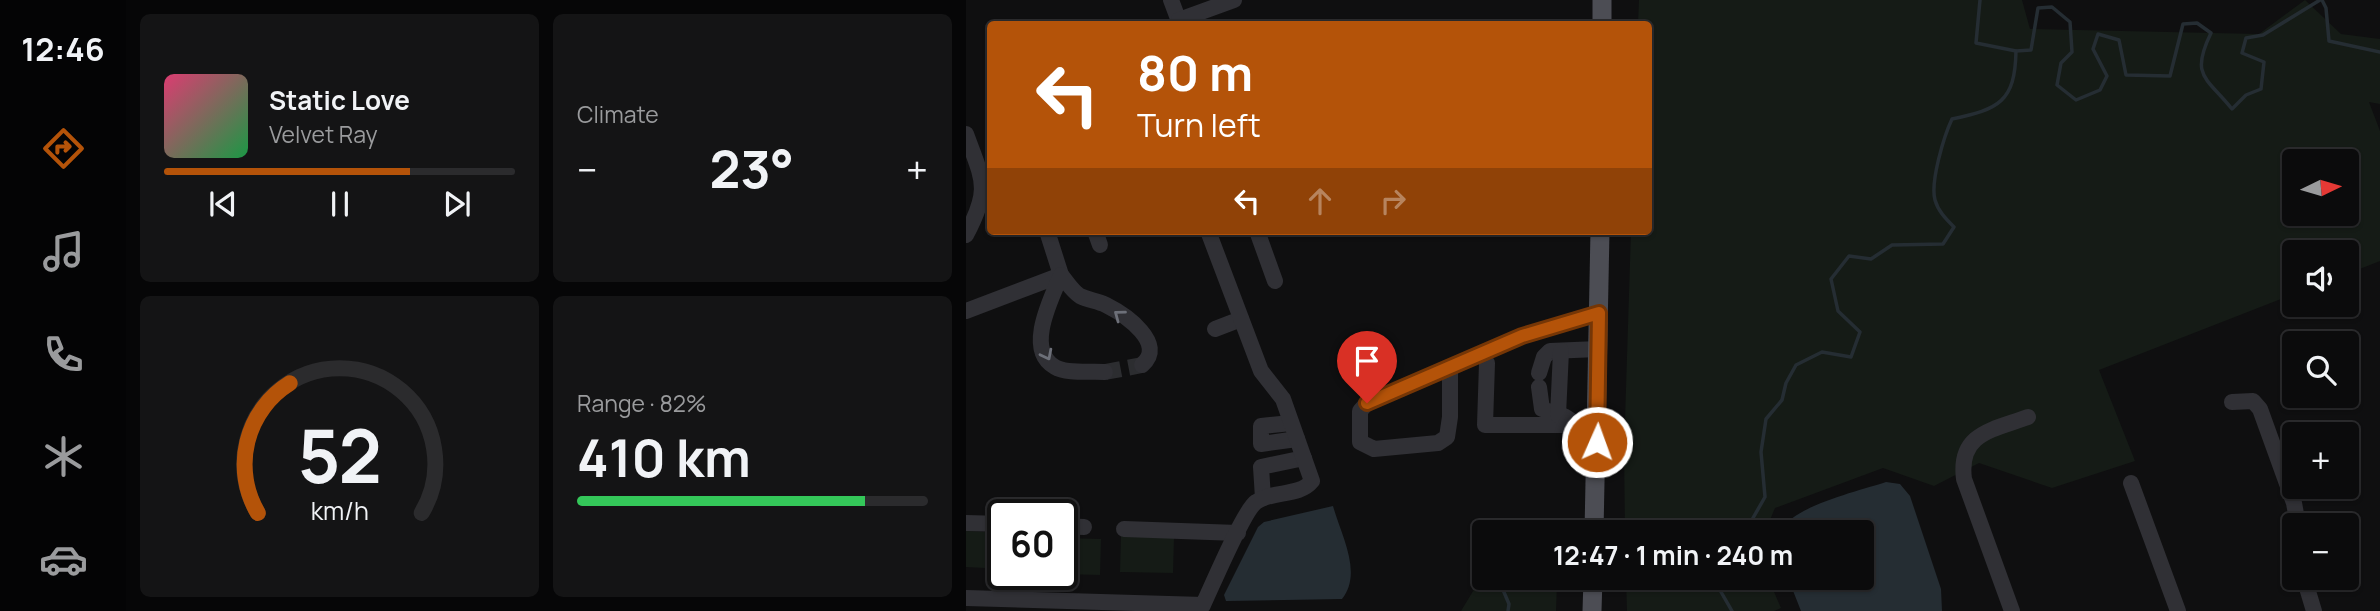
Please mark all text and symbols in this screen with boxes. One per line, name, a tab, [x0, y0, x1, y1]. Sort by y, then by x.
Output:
text: 12:46	[21, 27, 105, 71]
text: 80 m	[1137, 39, 1253, 106]
icon: left	[1022, 49, 1113, 140]
text: Static Love	[269, 82, 410, 118]
text: Climate	[577, 98, 659, 130]
text: Turn left	[1137, 103, 1261, 147]
text: Velvet Ray	[269, 118, 378, 150]
icon: directions	[39, 124, 88, 173]
text: 23°	[710, 133, 794, 204]
text: −	[577, 143, 598, 195]
text: +	[906, 143, 928, 195]
north arrow	[2282, 149, 2359, 226]
map controls	[2282, 149, 2359, 590]
icon: left	[1228, 182, 1266, 220]
icon: ahead	[1301, 182, 1339, 220]
icon: right	[1374, 182, 1412, 220]
icon: previous	[204, 185, 242, 223]
icon: pause	[321, 185, 359, 223]
icon: next	[438, 185, 476, 223]
icon: music	[39, 227, 88, 276]
button: sound	[2282, 240, 2359, 317]
one-way arrow	[1114, 310, 1127, 323]
icon: phone	[39, 330, 88, 379]
pin	[1337, 331, 1397, 403]
button: search	[2282, 331, 2359, 408]
icon: arrive	[1348, 342, 1386, 380]
one-way arrow	[1039, 347, 1053, 360]
text: Range · 82%	[577, 387, 707, 419]
text: 52	[297, 405, 382, 505]
position arrow	[1560, 405, 1634, 479]
text: 410 km	[577, 422, 751, 493]
button: +	[2282, 422, 2359, 499]
icon: climate	[39, 432, 88, 481]
text: km/h	[310, 492, 369, 527]
speed limit sign: 60	[987, 499, 1078, 590]
button: −	[2282, 513, 2359, 590]
icon: car	[39, 535, 88, 584]
text: 12:47 · 1 min · 240 m	[1553, 537, 1793, 573]

